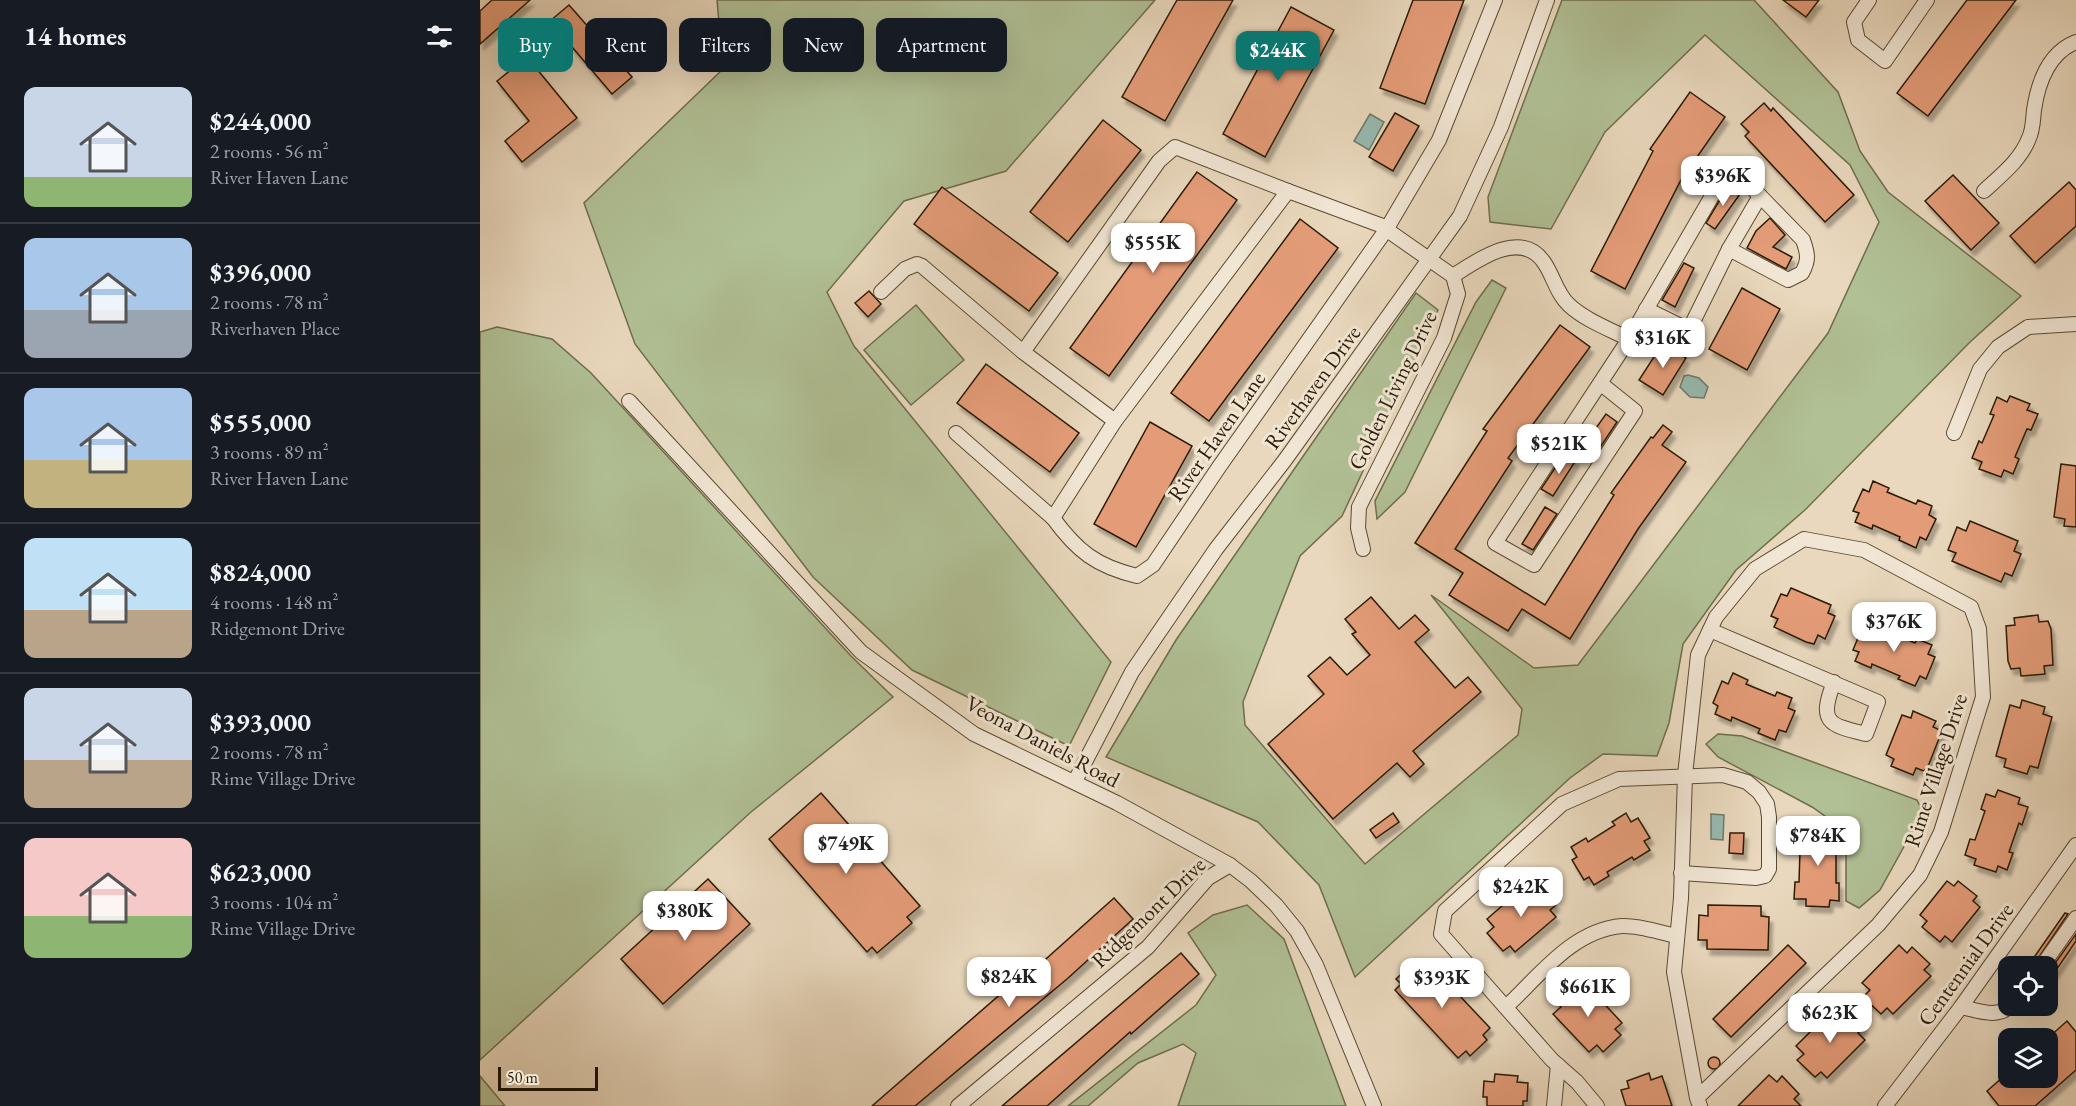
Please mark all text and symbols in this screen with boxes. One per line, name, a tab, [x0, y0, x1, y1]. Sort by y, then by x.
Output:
chip: Buy	[498, 18, 573, 72]
chip: Rent	[585, 18, 667, 72]
chip: Filters	[679, 18, 771, 72]
chip: New	[783, 18, 864, 72]
chip: Apartment	[876, 18, 1007, 72]
text: 14 homes	[24, 19, 126, 53]
icon: filters	[423, 20, 456, 53]
pin: $244K	[1236, 31, 1320, 82]
text: $244K	[1250, 37, 1306, 63]
text: $244,000	[210, 104, 311, 138]
icon: home	[72, 111, 144, 183]
text: 2 rooms · 56 m²	[210, 138, 329, 164]
pin: $396K	[1681, 156, 1765, 207]
text: $396K	[1695, 162, 1751, 188]
text: River Haven Lane	[210, 164, 348, 190]
pin: $555K	[1111, 223, 1195, 274]
text: $555K	[1125, 229, 1181, 255]
text: $396,000	[210, 255, 311, 289]
icon: home	[72, 262, 144, 334]
text: 2 rooms · 78 m²	[210, 289, 329, 315]
street label: Golden Living Drive	[1341, 306, 1444, 475]
text: Riverhaven Place	[210, 315, 340, 341]
pin: $316K	[1621, 318, 1705, 369]
street label: Riverhaven Drive	[1258, 319, 1367, 455]
text: $316K	[1635, 324, 1691, 350]
street label: River Haven Lane	[1161, 365, 1272, 507]
text: $555,000	[210, 405, 311, 439]
icon: home	[72, 412, 144, 484]
pin: $521K	[1517, 424, 1601, 475]
text: $521K	[1531, 430, 1587, 456]
text: 3 rooms · 89 m²	[210, 439, 329, 465]
text: River Haven Lane	[210, 465, 348, 491]
text: $824,000	[210, 555, 311, 589]
icon: home	[72, 562, 144, 634]
text: 4 rooms · 148 m²	[210, 589, 338, 615]
pin: $376K	[1852, 602, 1936, 653]
text: $376K	[1866, 608, 1922, 634]
text: Ridgemont Drive	[210, 615, 345, 641]
street label: Veona Daniels Road	[961, 689, 1126, 795]
street label: Rime Village Drive	[1897, 689, 1974, 851]
text: $393,000	[210, 705, 311, 739]
icon: home	[72, 712, 144, 784]
text: 2 rooms · 78 m²	[210, 739, 329, 765]
text: Rime Village Drive	[210, 765, 355, 791]
pin: $784K	[1776, 816, 1860, 867]
text: $784K	[1790, 822, 1846, 848]
pin: $749K	[804, 824, 888, 875]
text: $749K	[818, 830, 874, 856]
street label: Ridgemont Drive	[1085, 850, 1212, 974]
text: $623,000	[210, 855, 311, 889]
icon: home	[72, 862, 144, 934]
pin: $242K	[1479, 867, 1563, 918]
text: $242K	[1493, 873, 1549, 899]
text: 3 rooms · 104 m²	[210, 889, 338, 915]
pin: $380K	[643, 891, 727, 942]
text: $380K	[657, 897, 713, 923]
street label: Centennial Drive	[1911, 897, 2020, 1032]
text: Rime Village Drive	[210, 915, 355, 941]
map controls	[1998, 956, 2058, 1088]
button: locate	[1998, 956, 2058, 1016]
pin: $824K	[967, 957, 1051, 1008]
pin: $393K	[1400, 958, 1484, 1009]
text: $824K	[981, 963, 1037, 989]
text: $393K	[1414, 964, 1470, 990]
pin: $661K	[1546, 967, 1630, 1018]
text: $661K	[1560, 973, 1616, 999]
pin: $623K	[1788, 993, 1872, 1044]
text: $623K	[1802, 999, 1858, 1025]
button: layers	[1998, 1028, 2058, 1088]
scale bar	[498, 1064, 598, 1092]
text: 50 m	[507, 1067, 538, 1088]

